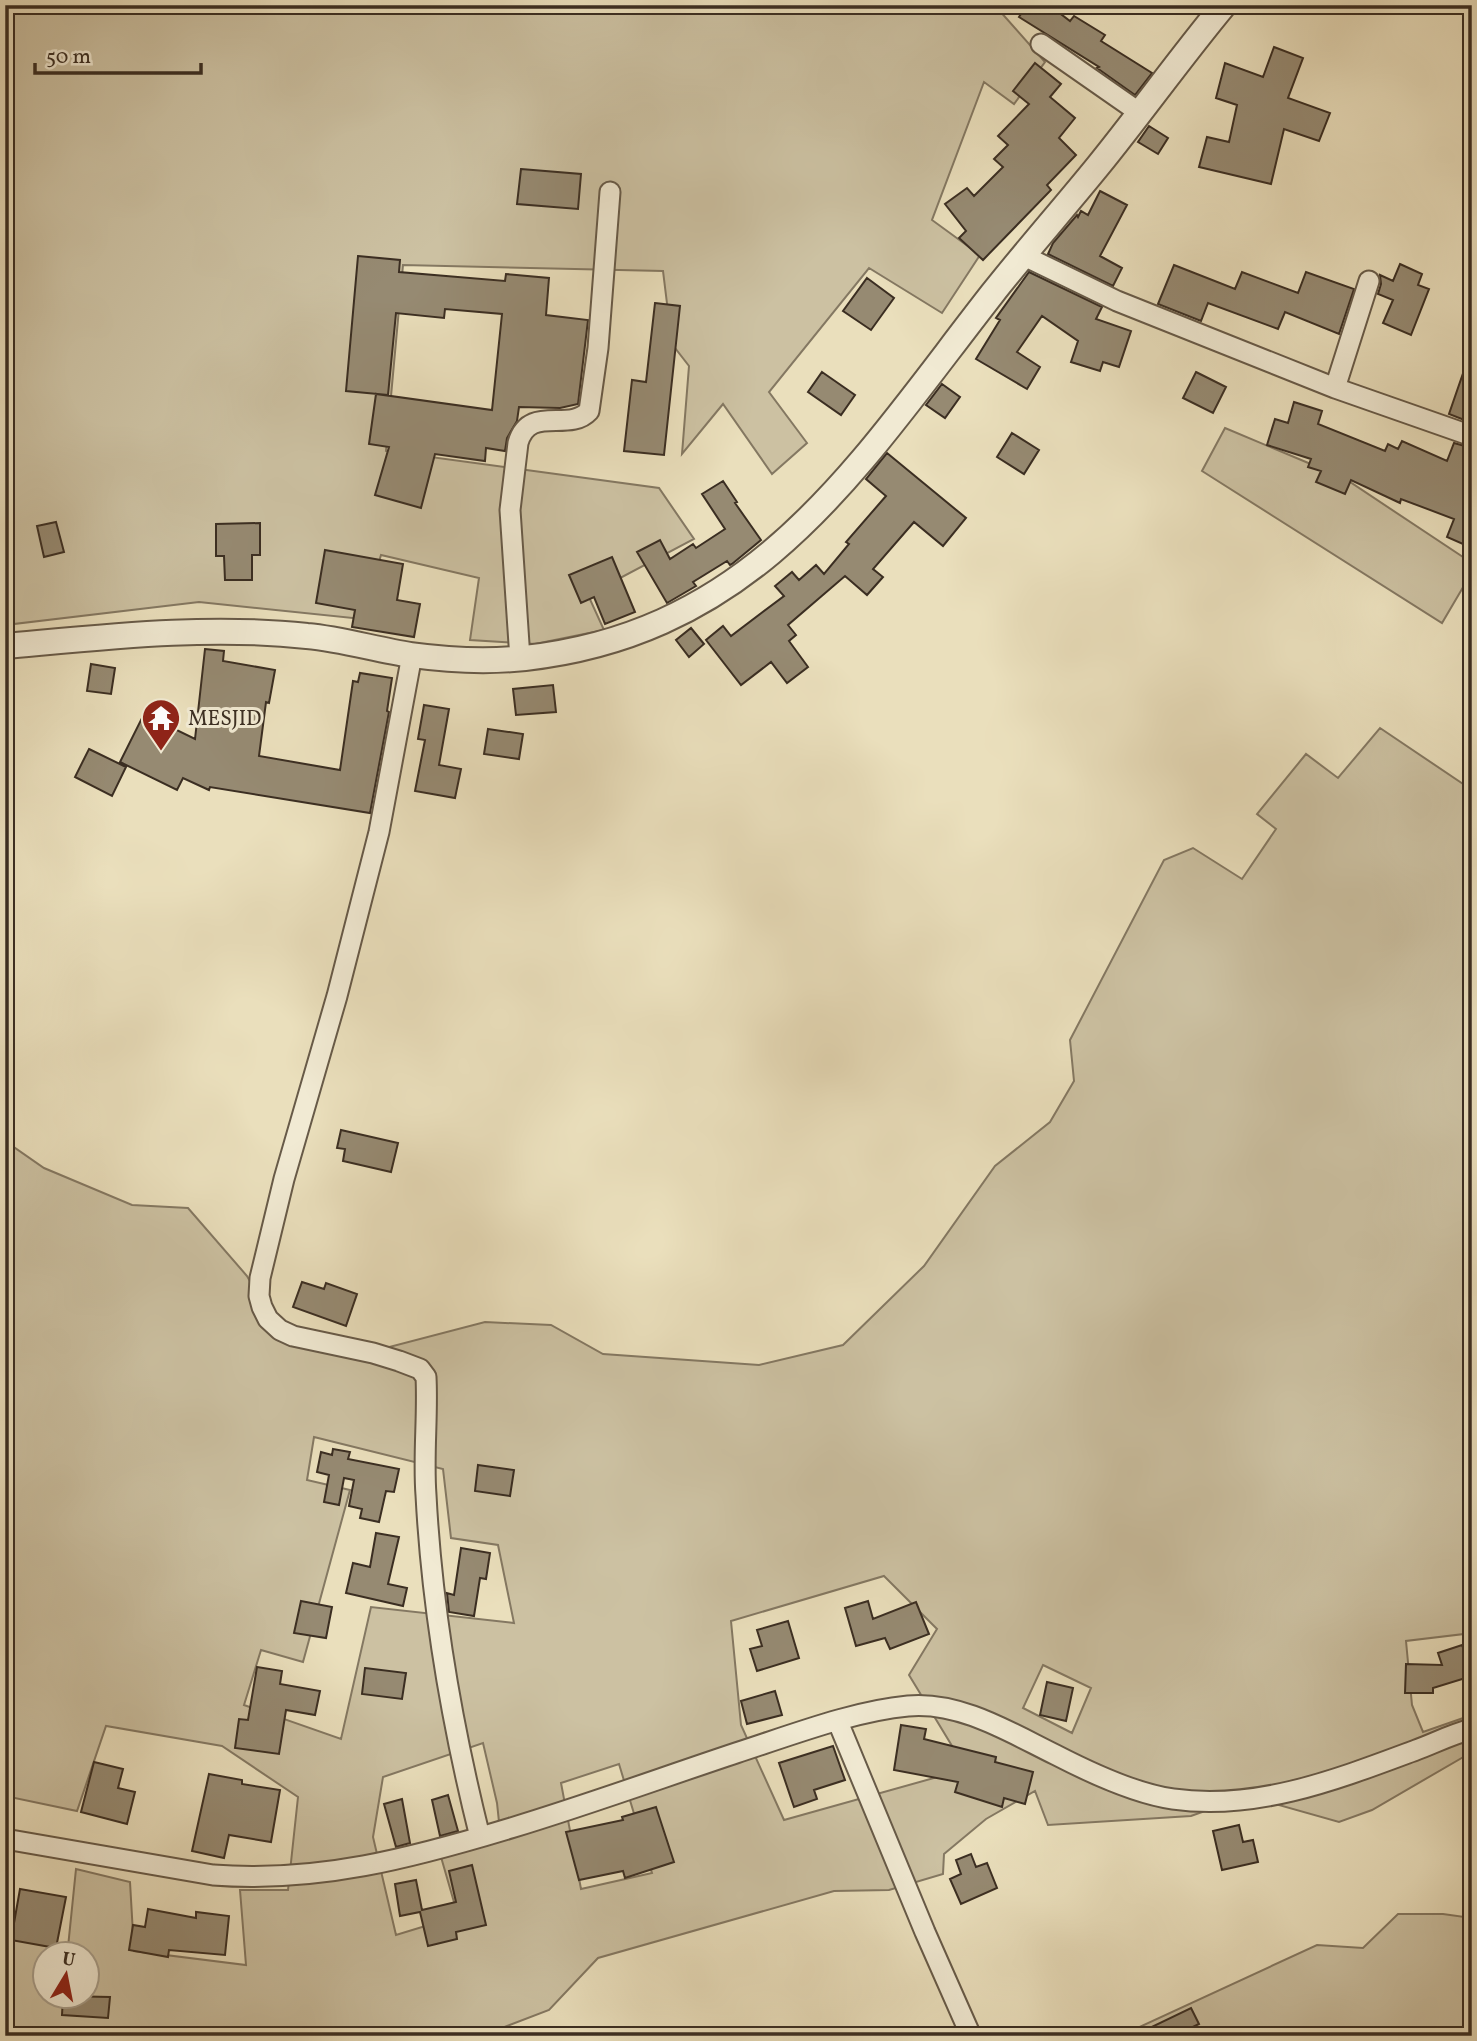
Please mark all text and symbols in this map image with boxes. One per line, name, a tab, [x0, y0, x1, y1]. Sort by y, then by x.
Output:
scale bar	[35, 32, 201, 76]
text: 50 m	[46, 43, 91, 72]
temple icon: MESJID	[140, 697, 182, 752]
place label: MESJID	[188, 705, 261, 734]
north arrow	[32, 1940, 102, 2010]
text: U	[60, 1946, 77, 1974]

